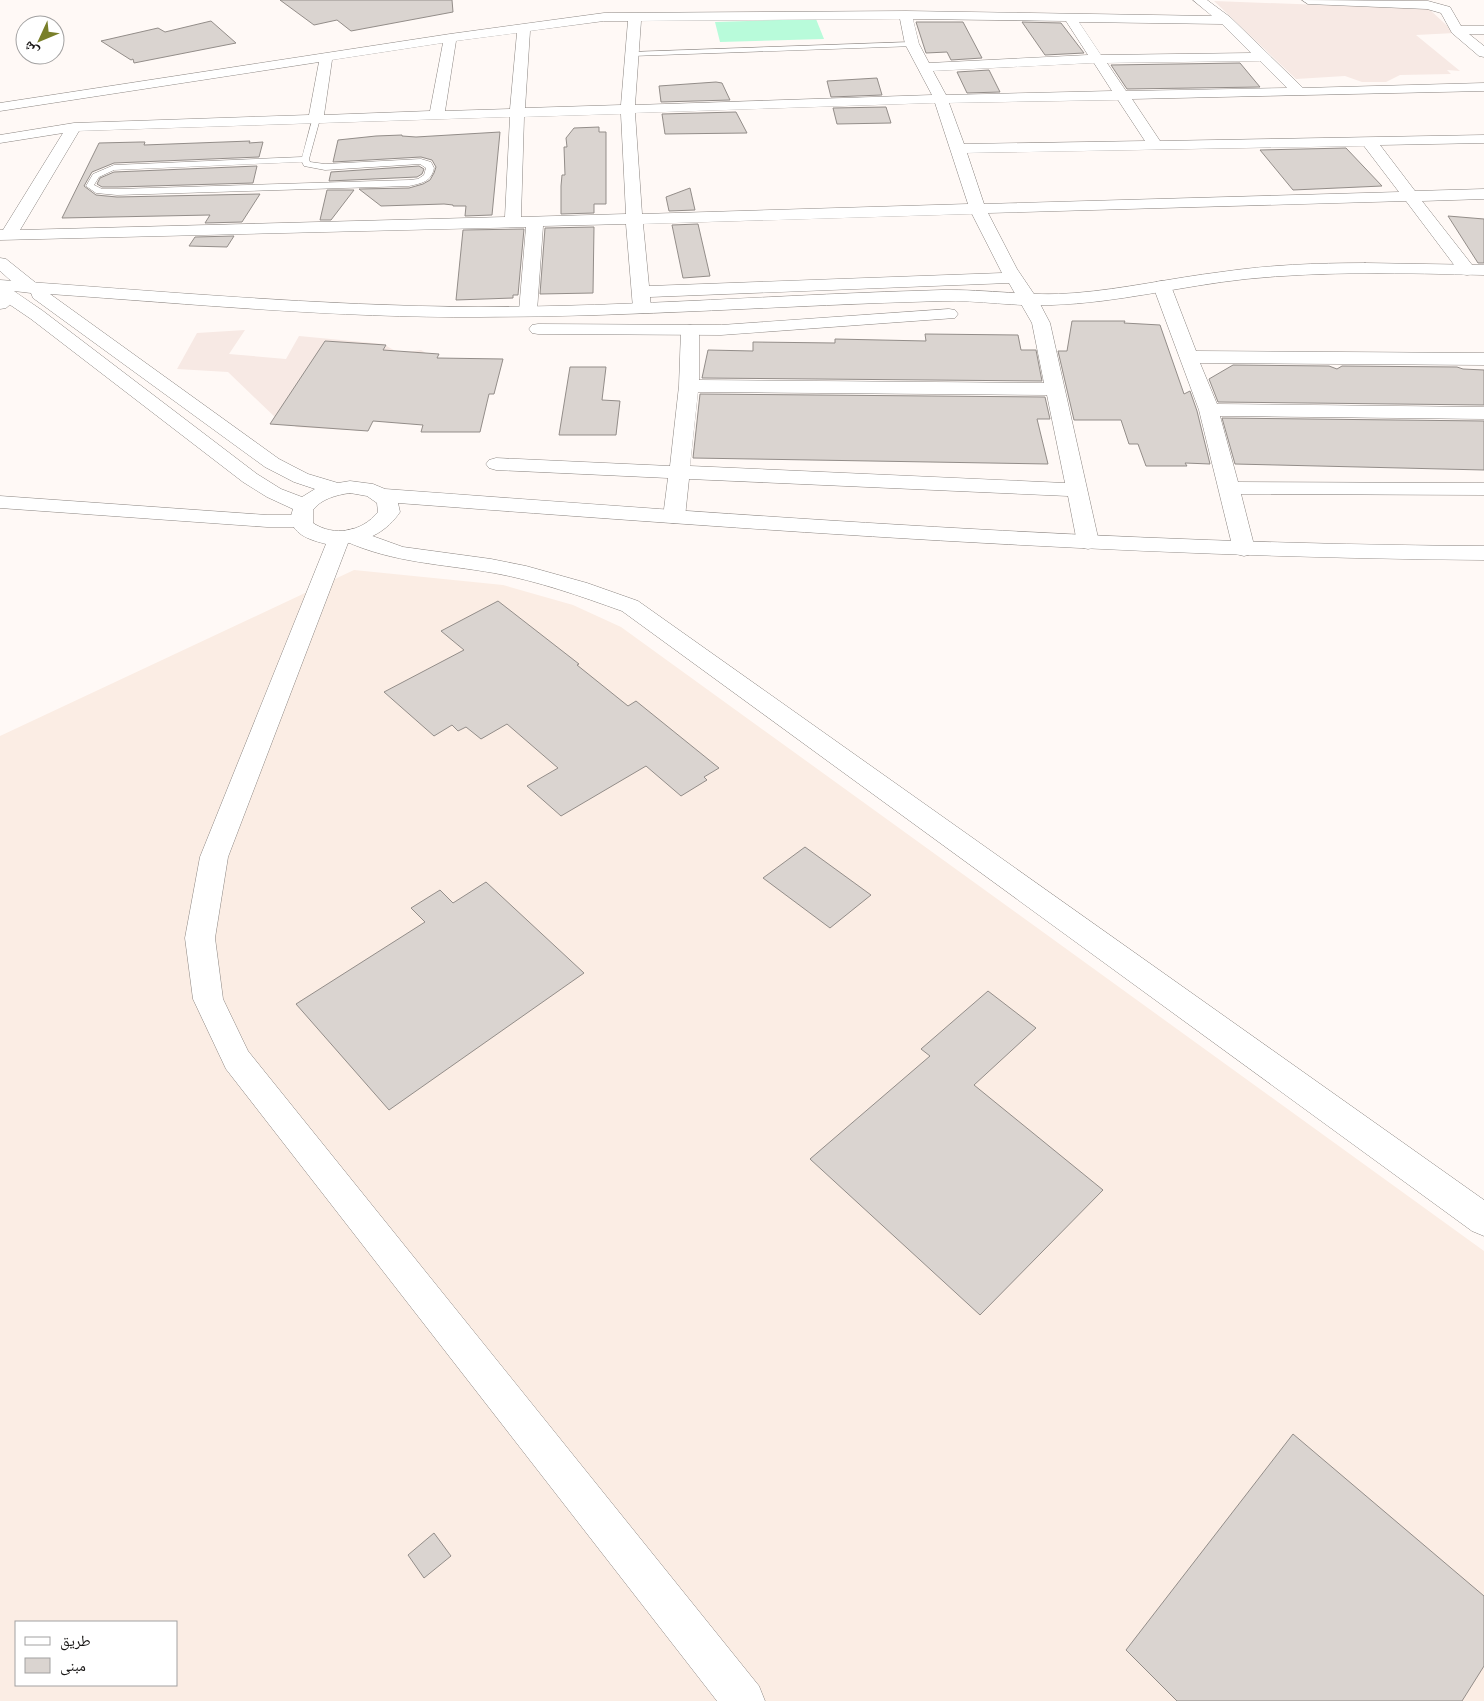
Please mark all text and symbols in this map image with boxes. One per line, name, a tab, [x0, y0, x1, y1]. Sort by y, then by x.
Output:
north arrow	[15, 15, 65, 65]
text: ش	[17, 37, 43, 62]
legend	[15, 1621, 178, 1686]
text: طريق	[60, 1629, 91, 1652]
text: مبنى	[60, 1654, 86, 1677]

